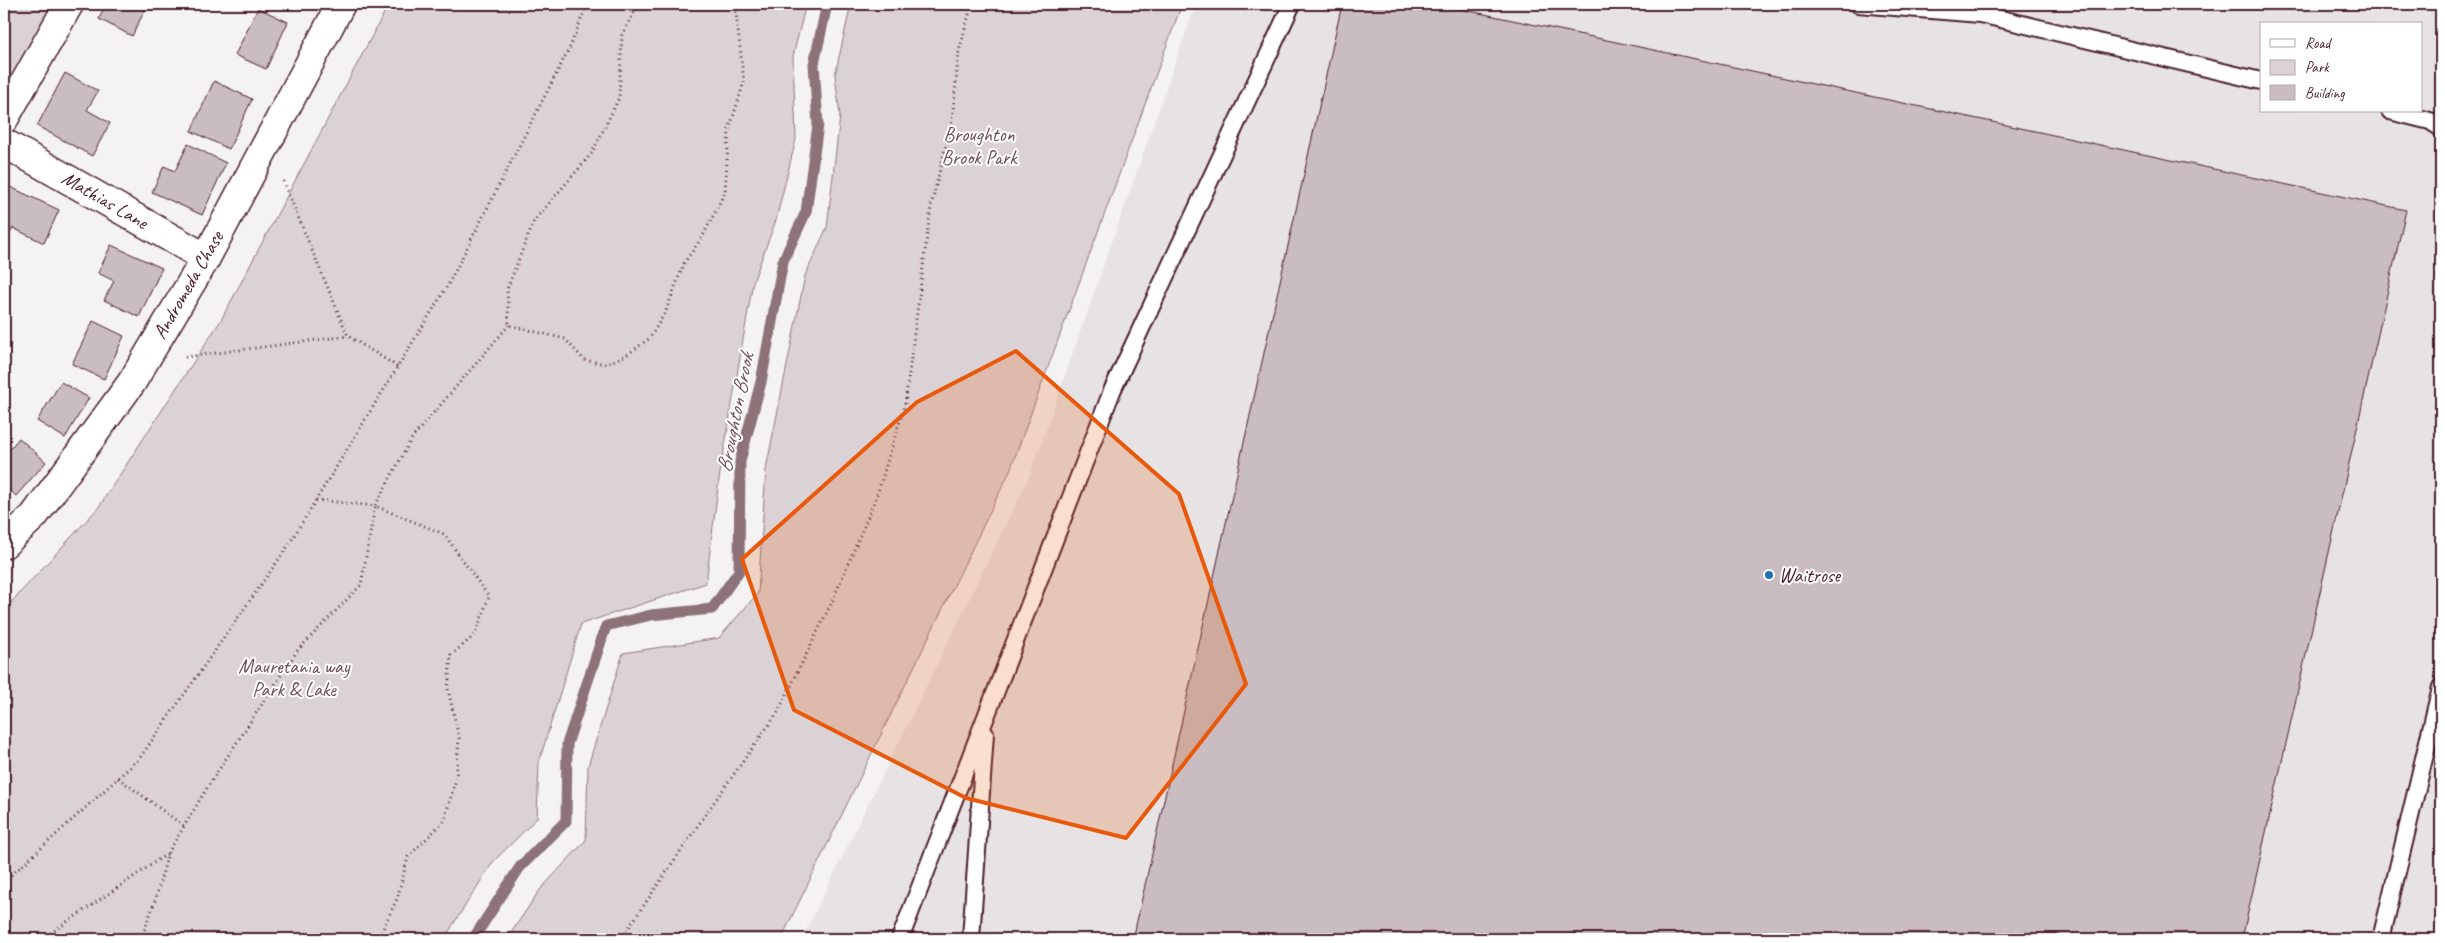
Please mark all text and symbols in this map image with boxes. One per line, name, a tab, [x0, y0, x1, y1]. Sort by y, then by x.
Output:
legend	[2260, 22, 2422, 112]
text: Road	[2305, 34, 2332, 53]
text: Park	[2305, 58, 2330, 77]
text: Building	[2305, 84, 2345, 103]
park label: Broughton Brook Park	[942, 122, 1018, 170]
street label: Mathias Lane	[58, 165, 154, 235]
street label: Andromeda Chase	[147, 225, 230, 343]
water label: Broughton Brook	[711, 348, 760, 475]
place label: Waitrose	[1779, 563, 1842, 588]
marker: Waitrose	[1763, 569, 1775, 581]
park label: Mauretania way Park & Lake	[238, 654, 351, 702]

